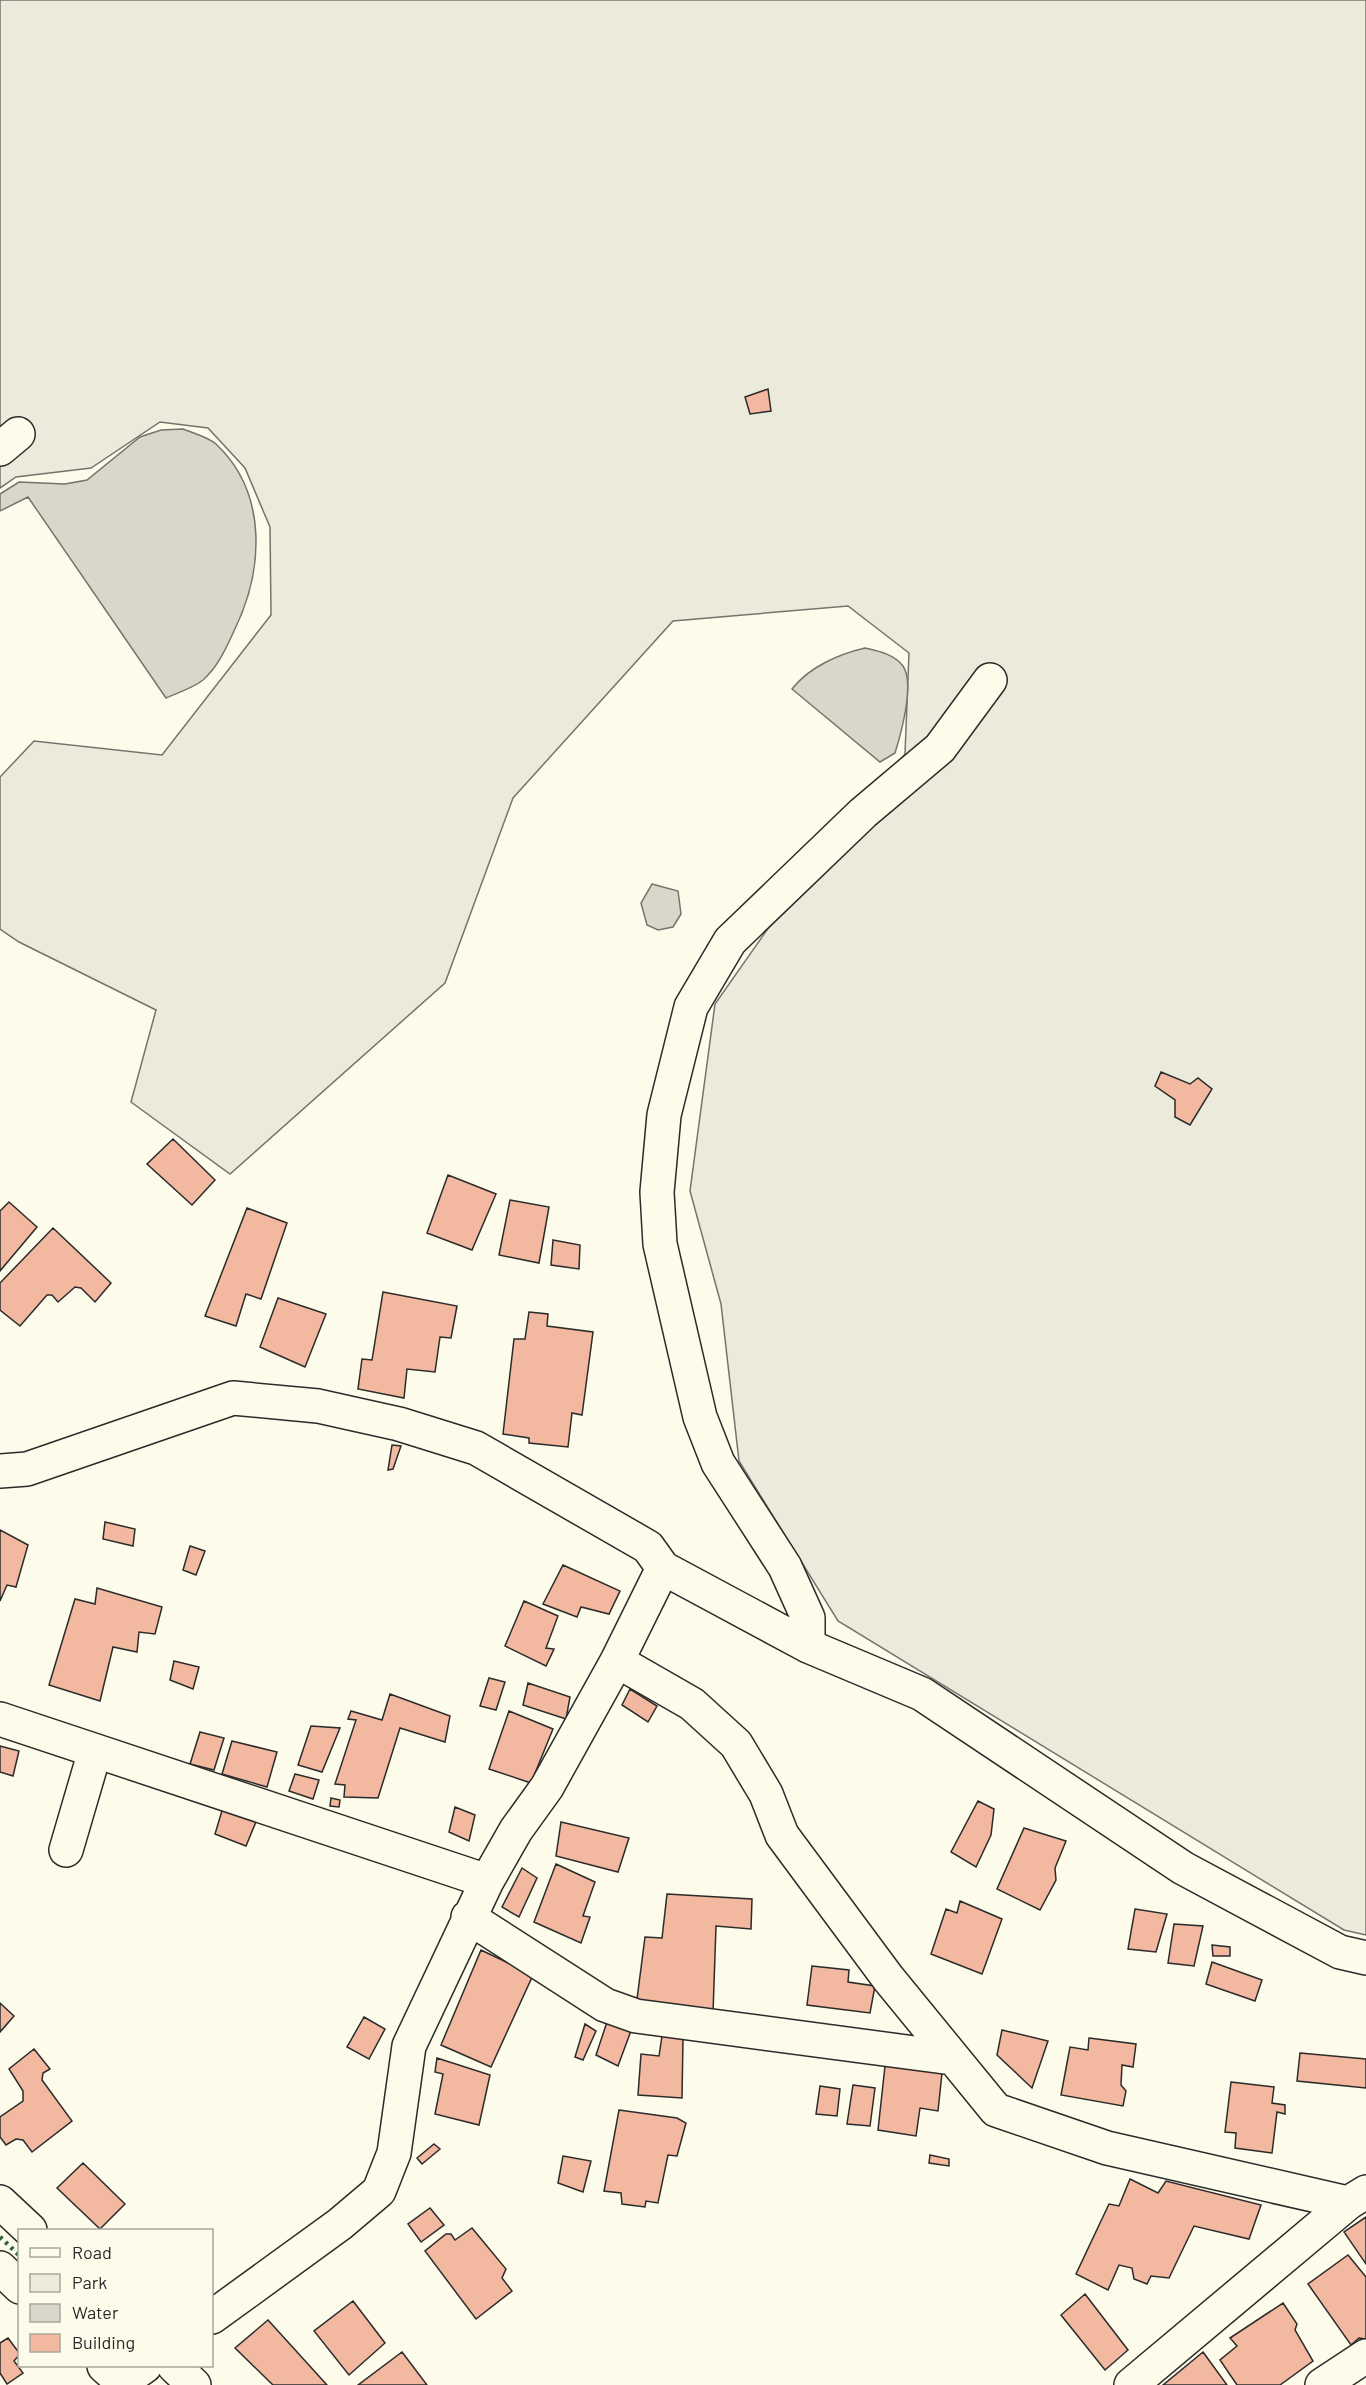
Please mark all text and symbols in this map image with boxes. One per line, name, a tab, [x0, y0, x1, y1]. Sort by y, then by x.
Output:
legend	[18, 2229, 213, 2367]
text: Road	[72, 2241, 112, 2263]
text: Park	[72, 2271, 107, 2293]
text: Water	[72, 2301, 119, 2323]
text: Building	[72, 2331, 135, 2353]

